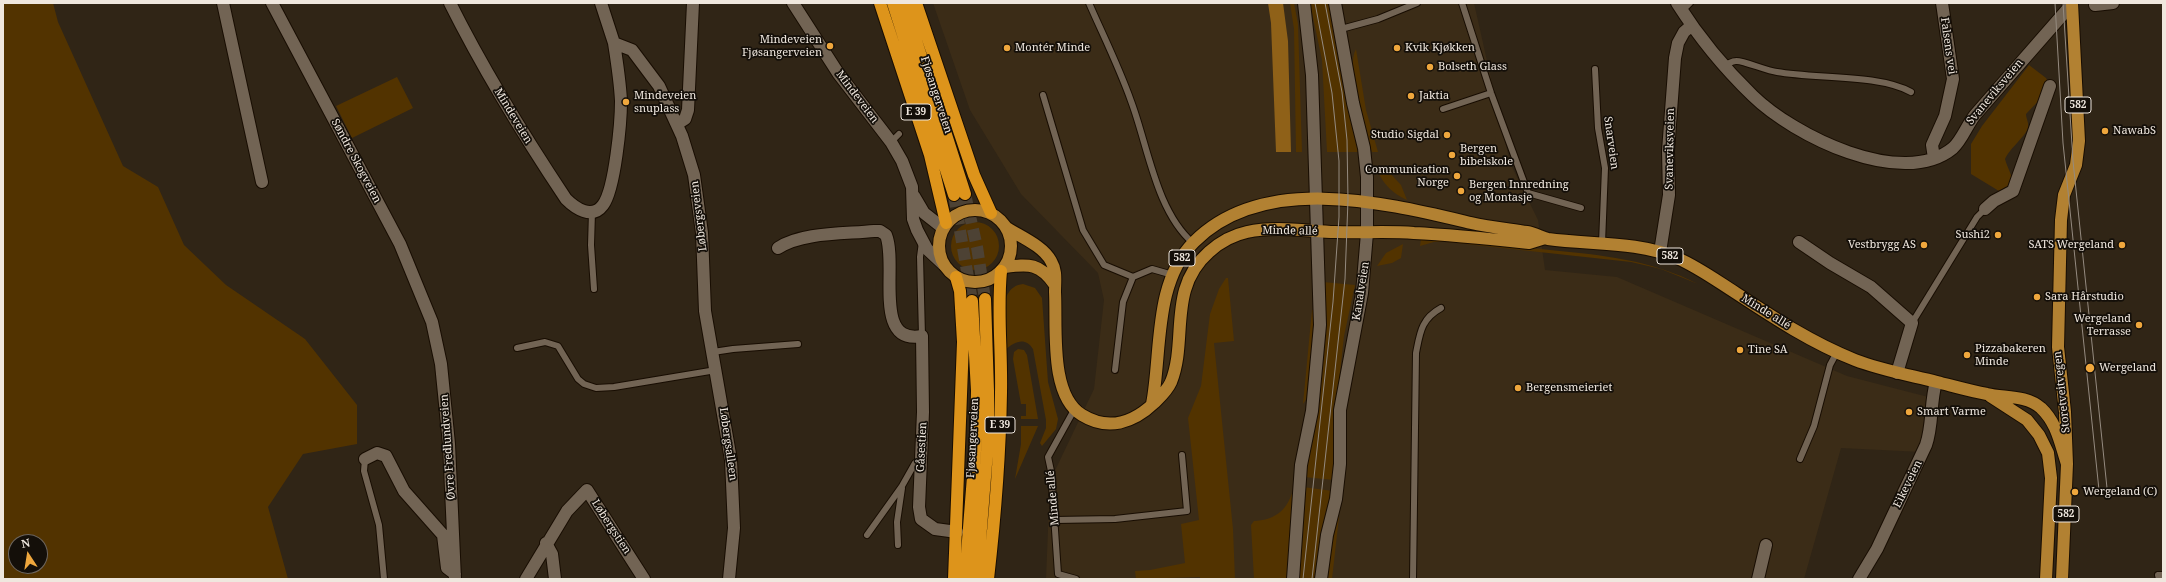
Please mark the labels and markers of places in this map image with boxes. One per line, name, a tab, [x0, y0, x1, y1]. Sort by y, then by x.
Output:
place label: Mindeveien Fjøsangerveien	[742, 33, 822, 59]
marker: Mindeveien Fjøsangerveien	[825, 41, 835, 51]
place label: Montér Minde	[1015, 41, 1090, 55]
place label: Kvik Kjøkken	[1405, 41, 1475, 55]
marker: Montér Minde	[1002, 43, 1012, 53]
marker: Kvik Kjøkken	[1392, 43, 1402, 53]
place label: Bolseth Glass	[1438, 60, 1507, 74]
marker: Bolseth Glass	[1425, 62, 1435, 72]
place label: Mindeveien snuplass	[634, 89, 696, 115]
place label: Jaktia	[1419, 89, 1449, 103]
marker: Jaktia	[1406, 91, 1416, 101]
marker: Mindeveien snuplass	[621, 97, 631, 107]
place label: NawabS	[2113, 124, 2156, 138]
marker: NawabS	[2100, 126, 2110, 136]
place label: Studio Sigdal	[1371, 128, 1439, 142]
marker: Studio Sigdal	[1442, 130, 1452, 140]
place label: Bergen bibelskole	[1460, 142, 1513, 168]
marker: Bergen bibelskole	[1447, 150, 1457, 160]
place label: Communication Norge	[1365, 163, 1449, 189]
marker: Communication Norge	[1452, 171, 1462, 181]
place label: Bergen Innredning og Montasje	[1469, 178, 1569, 204]
marker: Bergen Innredning og Montasje	[1456, 186, 1466, 196]
place label: Sushi2	[1955, 228, 1990, 242]
marker: Sushi2	[1993, 230, 2003, 240]
place label: Vestbrygg AS	[1848, 238, 1916, 252]
place label: SATS Wergeland	[2028, 238, 2114, 252]
marker: Vestbrygg AS	[1919, 240, 1929, 250]
marker: SATS Wergeland	[2117, 240, 2127, 250]
place label: Sara Hårstudio	[2045, 290, 2124, 304]
marker: Sara Hårstudio	[2032, 292, 2042, 302]
place label: Wergeland Terrasse	[2074, 312, 2131, 338]
marker: Wergeland Terrasse	[2134, 320, 2144, 330]
place label: Pizzabakeren Minde	[1975, 342, 2046, 368]
place label: Tine SA	[1748, 343, 1788, 357]
marker: Tine SA	[1735, 345, 1745, 355]
marker: Pizzabakeren Minde	[1962, 350, 1972, 360]
place label: Wergeland	[2099, 361, 2156, 375]
marker: Wergeland	[2084, 362, 2096, 374]
place label: Bergensmeieriet	[1526, 381, 1612, 395]
marker: Bergensmeieriet	[1513, 383, 1523, 393]
place label: Smart Varme	[1917, 405, 1986, 419]
marker: Smart Varme	[1904, 407, 1914, 417]
place label: Wergeland (C)	[2083, 485, 2157, 499]
marker: Wergeland (C)	[2070, 487, 2080, 497]

